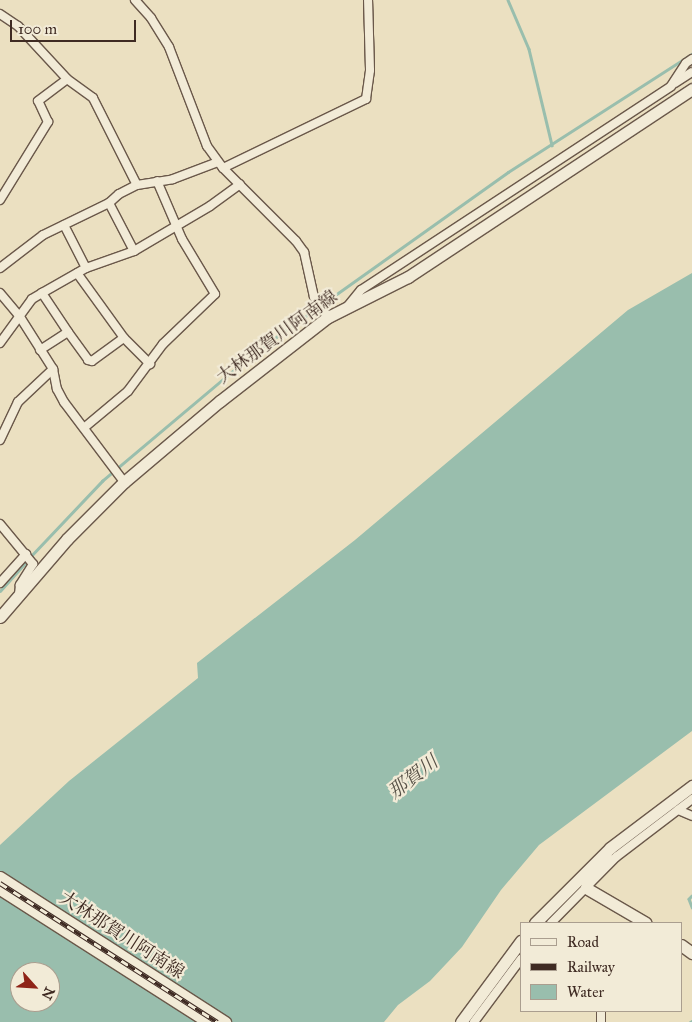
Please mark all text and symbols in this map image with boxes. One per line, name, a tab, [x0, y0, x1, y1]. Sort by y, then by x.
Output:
scale bar	[12, 10, 139, 42]
text: 100 m	[18, 20, 57, 38]
street label: 大林那賀川阿南線	[212, 286, 342, 388]
water label: 那賀川	[384, 750, 442, 804]
street label: 大林那賀川阿南線	[56, 887, 188, 983]
legend	[520, 922, 682, 1012]
text: Road	[567, 933, 599, 951]
text: Railway	[567, 958, 615, 976]
north arrow	[10, 962, 60, 1012]
text: Water	[567, 983, 604, 1001]
text: N	[38, 984, 58, 1002]

